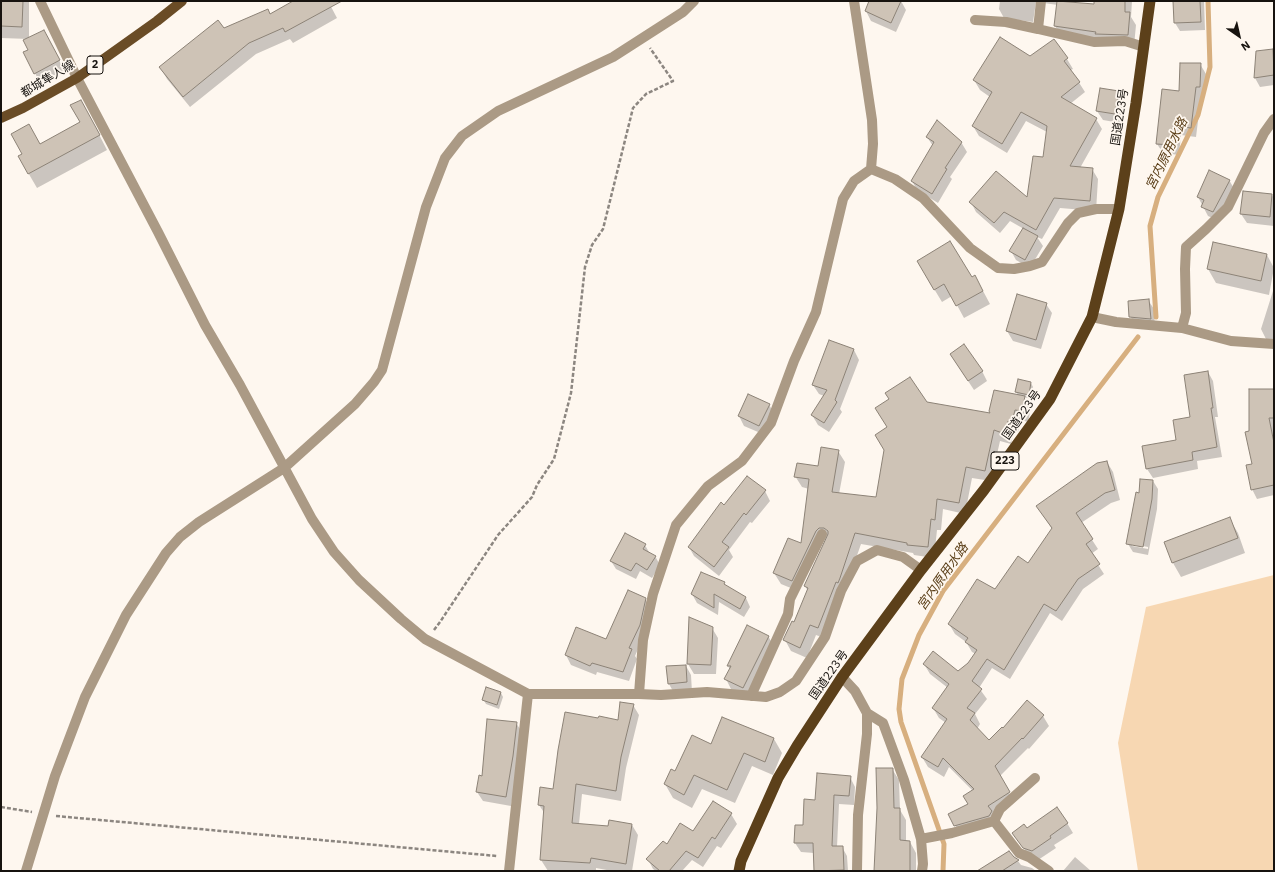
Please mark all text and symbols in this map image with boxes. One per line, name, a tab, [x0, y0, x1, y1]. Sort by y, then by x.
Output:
north arrow	[1219, 16, 1259, 56]
text: N	[1238, 38, 1253, 54]
road number: 2	[87, 56, 103, 74]
street label: 都城隼人線	[19, 57, 77, 101]
street label: 国道223号	[1108, 87, 1132, 147]
water label: 宮内原用水路	[1143, 116, 1191, 192]
street label: 国道223号	[1000, 387, 1044, 443]
road number: 223	[991, 452, 1019, 470]
water label: 宮内原用水路	[914, 541, 972, 613]
street label: 国道223号	[807, 647, 851, 703]

